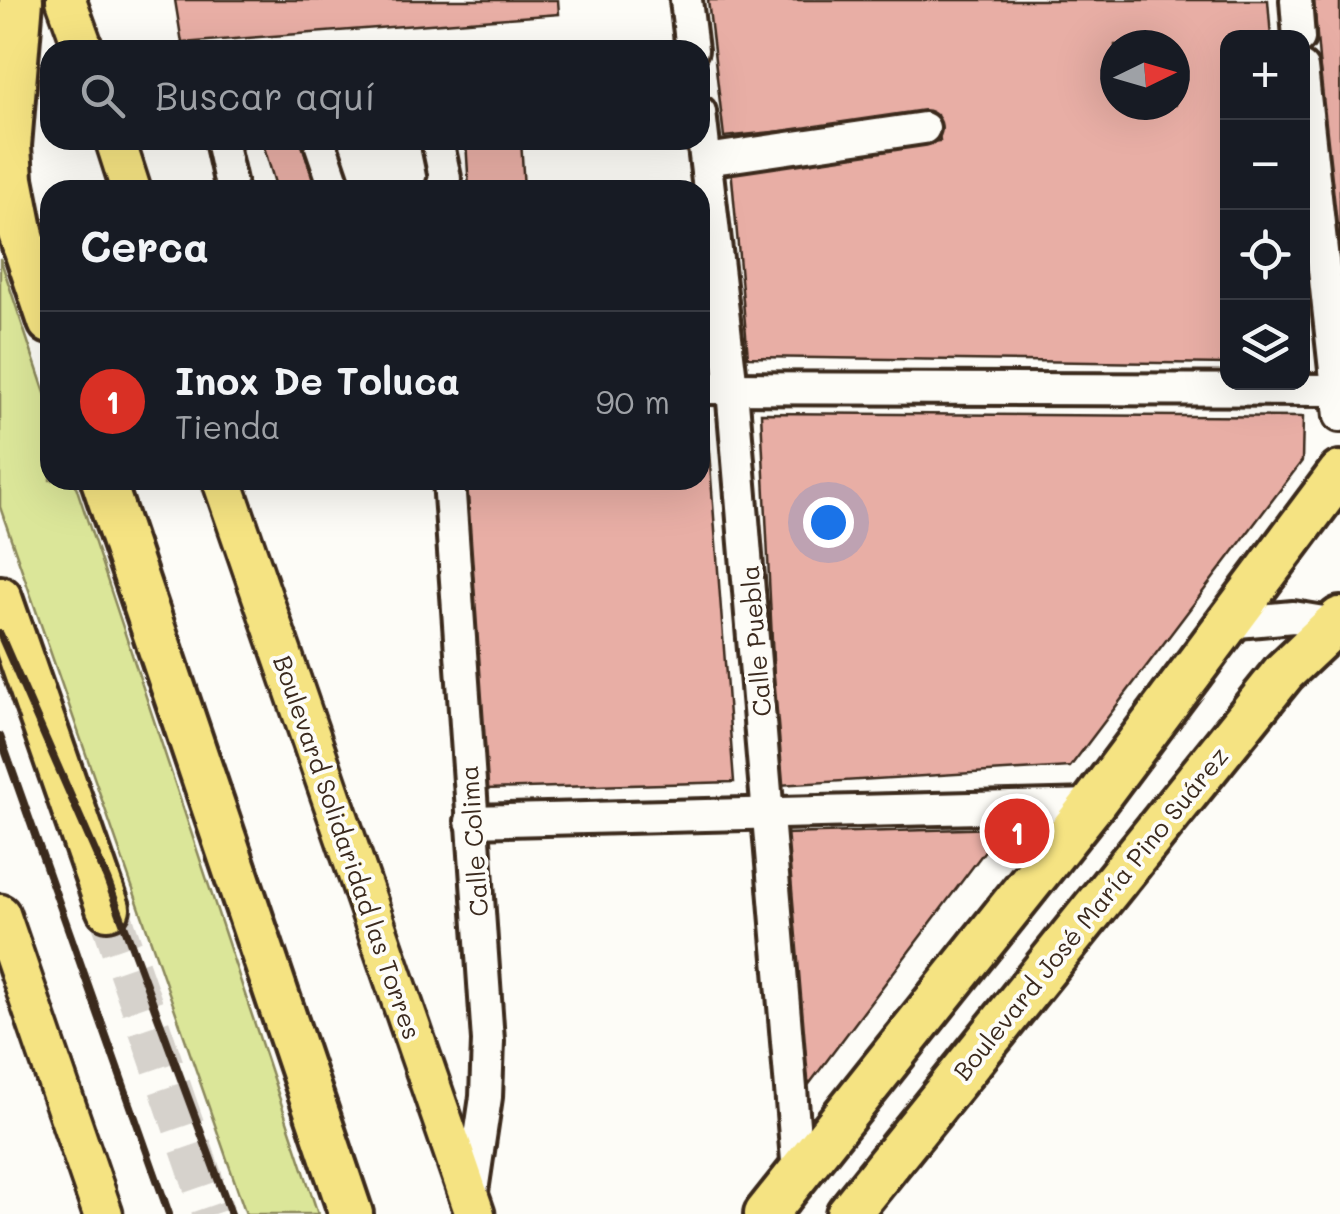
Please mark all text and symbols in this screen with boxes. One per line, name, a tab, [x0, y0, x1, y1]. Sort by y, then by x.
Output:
north arrow	[1100, 30, 1190, 120]
map controls	[1220, 30, 1310, 390]
button: +	[1220, 30, 1310, 120]
search box	[40, 40, 710, 150]
icon: search	[75, 68, 130, 123]
text: Buscar aquí	[155, 70, 376, 120]
button: −	[1220, 120, 1310, 210]
button: locate	[1220, 210, 1310, 300]
text: Cerca	[80, 218, 209, 273]
button: layers	[1220, 300, 1310, 390]
text: Inox De Toluca	[175, 355, 460, 405]
text: 1	[105, 380, 120, 422]
text: 90 m	[596, 380, 670, 422]
text: Tienda	[175, 405, 280, 447]
your location	[803, 497, 854, 548]
street label: Calle Puebla	[732, 564, 778, 718]
street label: Boulevard Solidaridad las Torres	[267, 651, 429, 1043]
street label: Boulevard José María Pino Suárez	[946, 740, 1234, 1086]
street label: Calle Colima	[452, 764, 494, 918]
pin: 1	[984, 794, 1050, 868]

